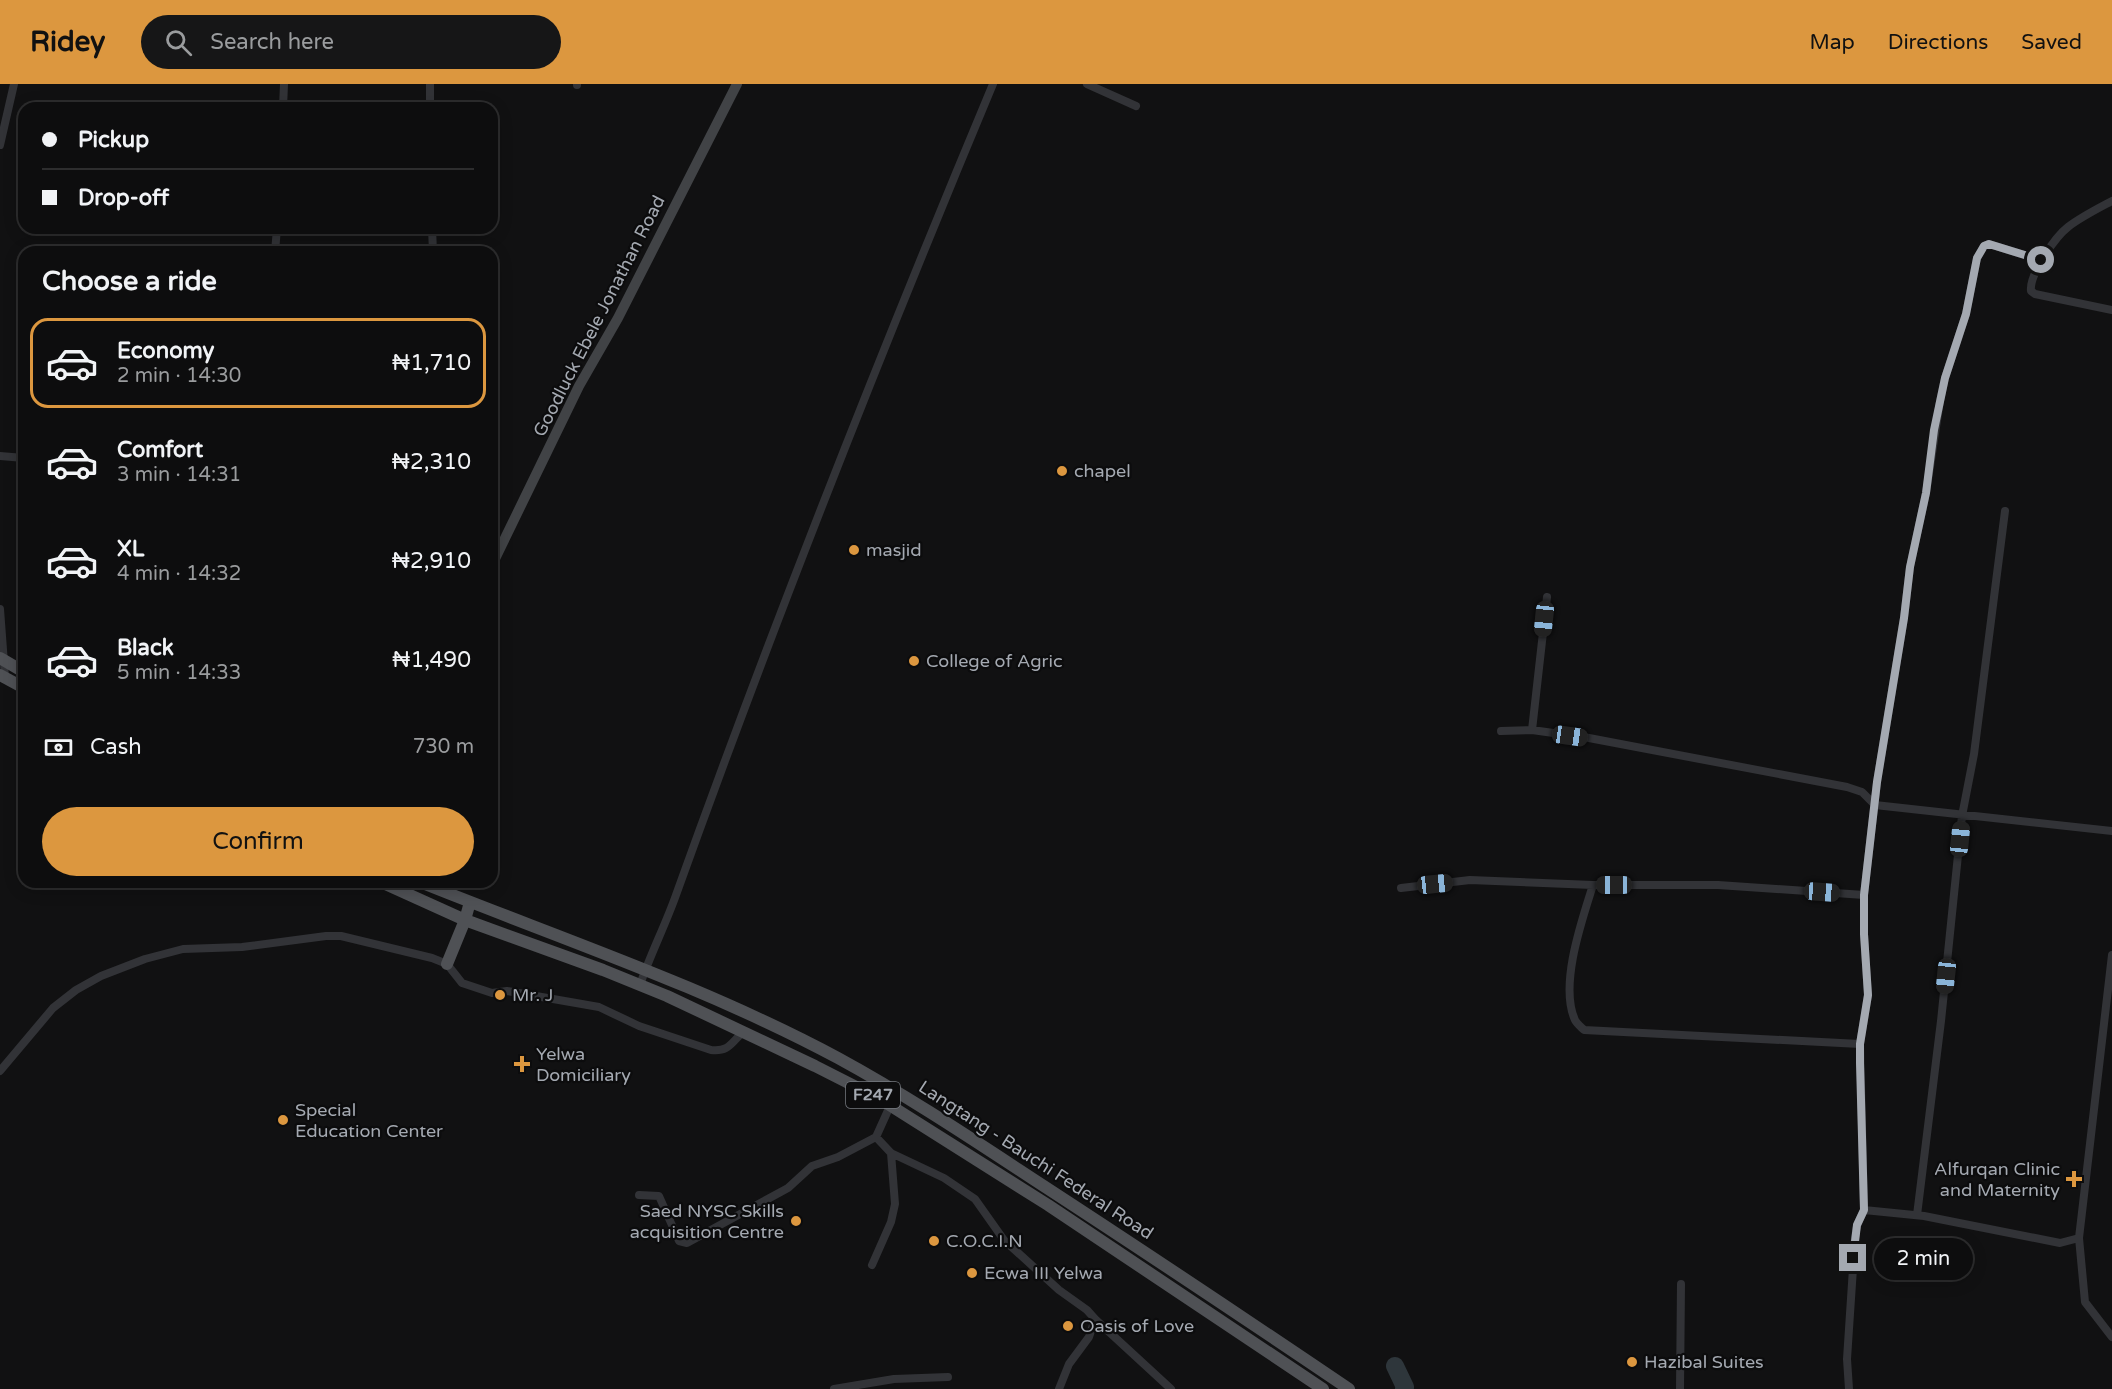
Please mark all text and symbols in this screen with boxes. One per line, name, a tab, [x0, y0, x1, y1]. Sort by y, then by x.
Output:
search box	[141, 15, 561, 69]
text: Ridey	[30, 25, 105, 59]
icon: search	[162, 26, 195, 59]
text: Search here	[210, 29, 334, 55]
text: Map	[1809, 30, 1855, 55]
text: Directions	[1888, 30, 1988, 55]
text: Saved	[2021, 30, 2082, 55]
text: Pickup	[78, 127, 149, 153]
text: Drop-off	[78, 185, 169, 211]
street label: Goodluck Ebele Jonathan Road	[528, 192, 670, 440]
route start	[2027, 246, 2054, 273]
text: Choose a ride	[42, 265, 217, 298]
icon: car	[45, 336, 99, 390]
text: Economy	[117, 338, 214, 364]
text: ₦1,710	[392, 350, 471, 376]
text: 2 min · 14:30	[117, 364, 241, 388]
icon: car	[45, 435, 99, 489]
text: Comfort	[117, 437, 203, 463]
text: ₦2,310	[392, 449, 471, 475]
place label: chapel	[1074, 460, 1131, 482]
text: 3 min · 14:31	[117, 463, 241, 487]
marker: chapel	[1055, 464, 1069, 478]
icon: car	[45, 534, 99, 588]
text: XL	[117, 536, 144, 562]
place label: masjid	[866, 539, 922, 561]
marker: masjid	[847, 543, 861, 557]
text: ₦2,910	[392, 548, 471, 574]
text: 4 min · 14:32	[117, 562, 241, 586]
car	[1533, 600, 1555, 638]
icon: car	[45, 633, 99, 687]
text: Black	[117, 635, 174, 661]
text: ₦1,490	[392, 647, 471, 673]
place label: College of Agric	[926, 650, 1063, 672]
marker: College of Agric	[907, 654, 921, 668]
text: 5 min · 14:33	[117, 661, 241, 685]
car	[1551, 725, 1589, 747]
icon: cash	[42, 731, 75, 764]
text: Cash	[90, 734, 142, 760]
text: 730 m	[413, 735, 474, 759]
button: Confirm	[42, 807, 474, 876]
car	[1949, 820, 1971, 858]
car	[1416, 873, 1454, 895]
car	[1596, 876, 1632, 894]
car	[1803, 882, 1841, 902]
car	[1935, 957, 1957, 995]
place label: Mr. J	[512, 984, 553, 1006]
marker: Mr. J	[493, 988, 507, 1002]
place label: Yelwa Domiciliary	[536, 1043, 631, 1086]
marker: Yelwa Domiciliary	[513, 1055, 531, 1073]
street label: Langtang - Bauchi Federal Road	[915, 1076, 1157, 1244]
road number: F247	[846, 1082, 900, 1108]
place label: Special Education Center	[295, 1099, 443, 1142]
marker: Special Education Center	[276, 1113, 290, 1127]
place label: Alfurqan Clinic and Maternity	[1934, 1158, 2060, 1201]
marker: Alfurqan Clinic and Maternity	[2065, 1170, 2083, 1188]
place label: Saed NYSC Skills acquisition Centre	[630, 1200, 784, 1243]
marker: Saed NYSC Skills acquisition Centre	[789, 1214, 803, 1228]
place label: C.O.C.I.N	[946, 1230, 1023, 1252]
marker: C.O.C.I.N	[927, 1234, 941, 1248]
callout: 2 min	[1874, 1237, 1973, 1279]
route end	[1839, 1244, 1866, 1271]
text: 2 min	[1897, 1247, 1950, 1271]
place label: Ecwa III Yelwa	[984, 1262, 1103, 1284]
marker: Ecwa III Yelwa	[965, 1266, 979, 1280]
place label: Oasis of Love	[1080, 1315, 1194, 1337]
marker: Oasis of Love	[1061, 1319, 1075, 1333]
place label: Hazibal Suites	[1644, 1351, 1764, 1373]
marker: Hazibal Suites	[1625, 1355, 1639, 1369]

